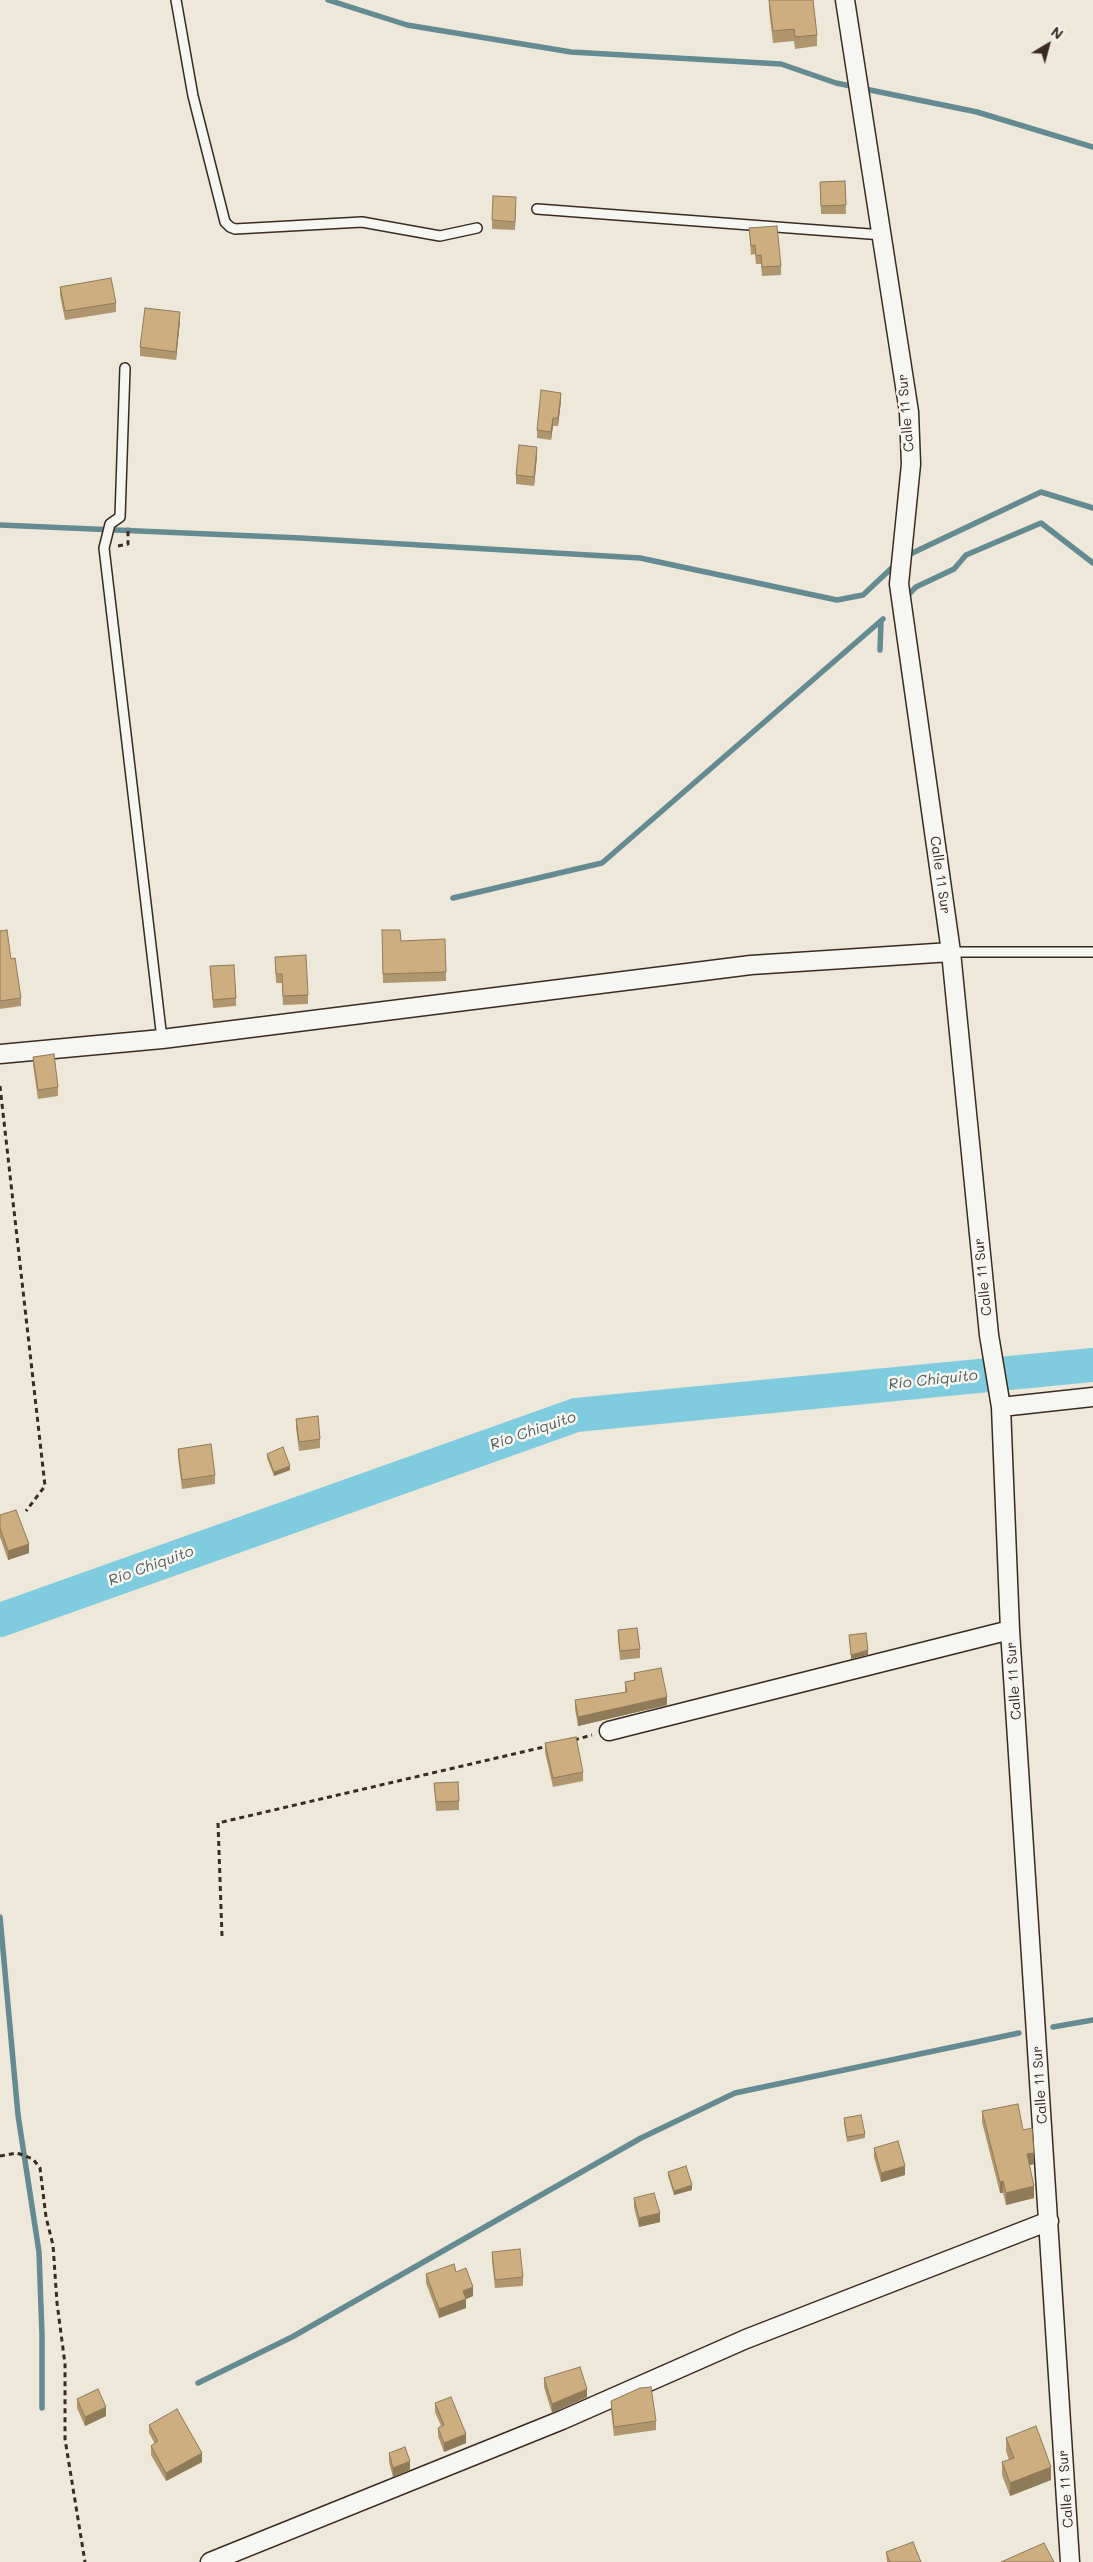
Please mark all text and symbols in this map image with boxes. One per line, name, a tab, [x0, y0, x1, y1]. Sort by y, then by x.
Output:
north arrow	[1023, 20, 1073, 70]
text: N	[1047, 22, 1067, 43]
street label: Calle 11 Sur	[894, 373, 918, 453]
street label: Calle 11 Sur	[926, 835, 954, 915]
street label: Calle 11 Sur	[971, 1237, 995, 1317]
water label: Río Chiquito	[887, 1366, 979, 1394]
water label: Río Chiquito	[488, 1408, 578, 1454]
water label: Río Chiquito	[106, 1542, 196, 1590]
street label: Calle 11 Sur	[1003, 1641, 1025, 1721]
street label: Calle 11 Sur	[1029, 2045, 1051, 2125]
street label: Calle 11 Sur	[1055, 2449, 1077, 2529]

